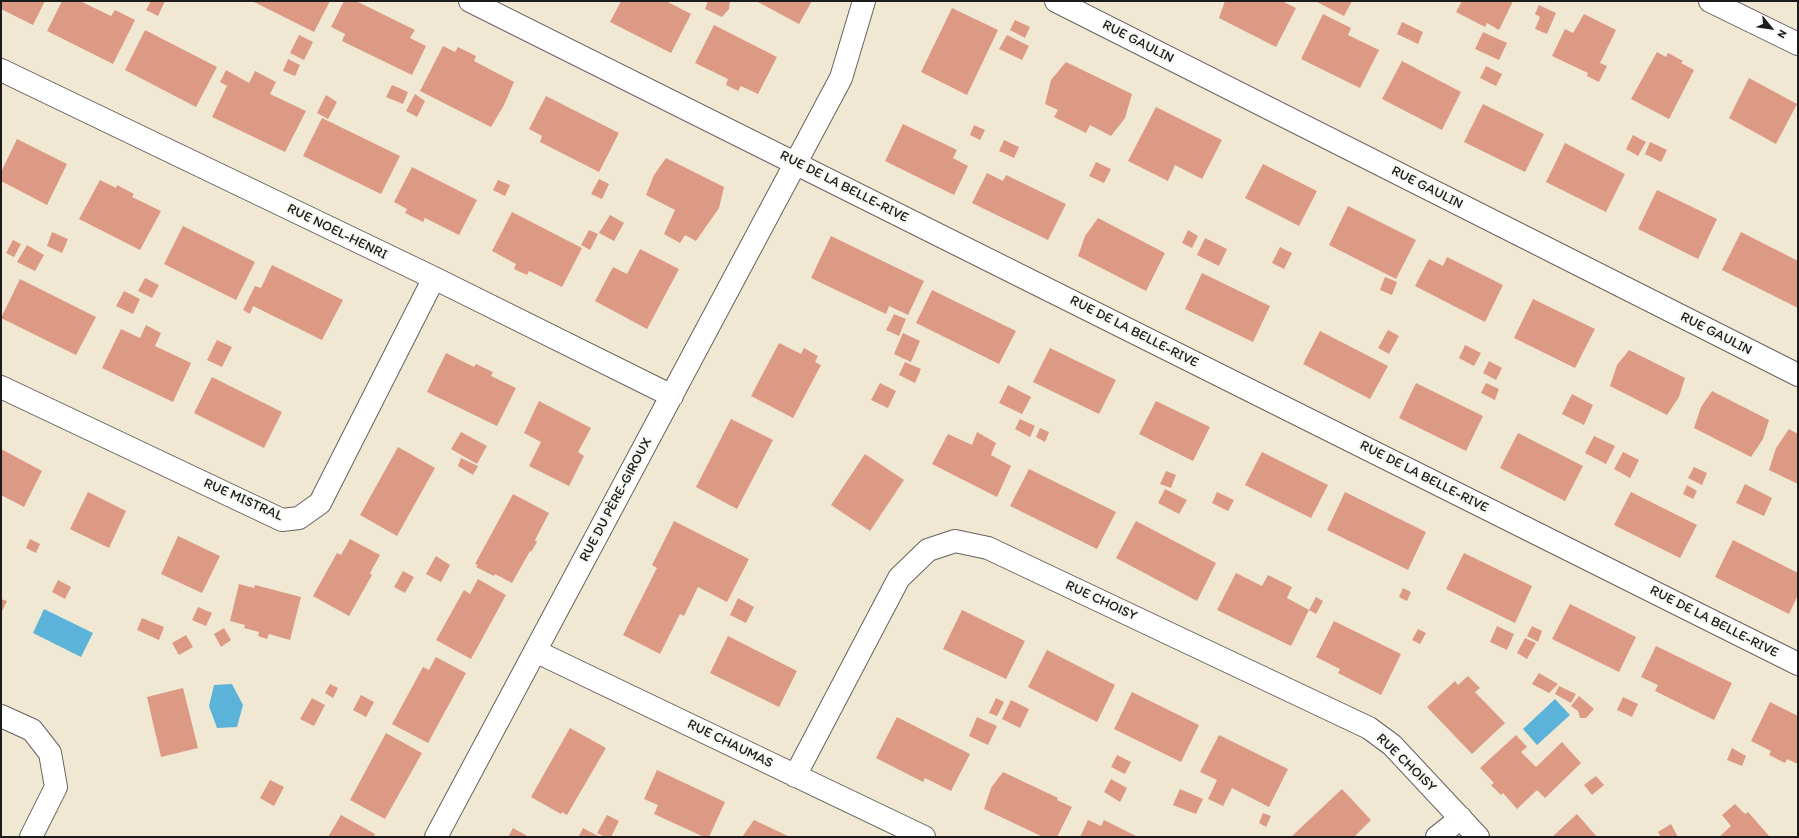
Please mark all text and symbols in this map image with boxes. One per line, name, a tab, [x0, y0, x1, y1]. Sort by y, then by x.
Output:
north arrow	[1751, 8, 1791, 48]
street label: RUE GAULIN	[1099, 17, 1177, 67]
text: N	[1774, 28, 1789, 40]
street label: RUE DE LA BELLE-RIVE	[777, 147, 911, 227]
street label: RUE GAULIN	[1388, 163, 1466, 213]
street label: RUE NOEL-HENRI	[284, 200, 390, 264]
street label: RUE DE LA BELLE-RIVE	[1067, 292, 1201, 372]
street label: RUE GAULIN	[1677, 309, 1755, 359]
street label: RUE DU PÈRE-GIROUX	[576, 435, 656, 565]
street label: RUE DE LA BELLE-RIVE	[1357, 437, 1491, 517]
street label: RUE MISTRAL	[201, 475, 285, 525]
street label: RUE CHOISY	[1063, 577, 1139, 625]
street label: RUE DE LA BELLE-RIVE	[1647, 582, 1781, 662]
street label: RUE CHAUMAS	[684, 716, 776, 772]
street label: RUE CHOISY	[1372, 730, 1440, 796]

